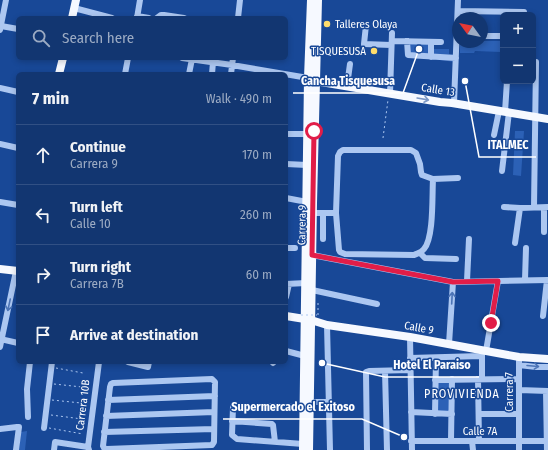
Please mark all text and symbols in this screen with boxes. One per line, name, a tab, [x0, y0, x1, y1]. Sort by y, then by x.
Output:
north arrow	[452, 12, 488, 48]
map controls	[500, 12, 536, 84]
button: +	[500, 12, 536, 48]
search box	[16, 16, 288, 60]
place label: Talleres Olaya	[335, 18, 397, 31]
marker: Talleres Olaya	[322, 19, 332, 29]
icon: search	[30, 27, 52, 49]
text: Search here	[62, 29, 134, 47]
place label: TISQUESUSA	[311, 45, 366, 58]
marker: TISQUESUSA	[369, 46, 379, 56]
button: −	[500, 48, 536, 84]
callout: Cancha Tisquesusa	[293, 69, 403, 93]
text: Cancha Tisquesusa	[301, 74, 395, 88]
street label: Calle 13	[420, 81, 456, 99]
text: 7 min	[32, 88, 69, 109]
text: Walk · 490 m	[206, 91, 272, 106]
one-way arrow	[416, 95, 429, 103]
route start	[305, 122, 323, 140]
callout: ITALMEC	[479, 133, 536, 157]
text: Continue	[70, 138, 126, 156]
text: ITALMEC	[488, 138, 529, 152]
icon: ahead	[32, 144, 54, 166]
text: 170 m	[242, 147, 272, 162]
text: Carrera 9	[70, 156, 118, 171]
text: Turn left	[70, 198, 123, 216]
icon: left	[32, 204, 54, 226]
street label: Carrera 9	[295, 205, 309, 245]
text: 260 m	[240, 207, 272, 222]
text: Calle 10	[70, 216, 111, 231]
text: Turn right	[70, 258, 131, 276]
icon: right	[32, 264, 54, 286]
text: 60 m	[246, 267, 272, 282]
text: Carrera 7B	[70, 276, 124, 291]
one-way arrow	[448, 292, 455, 305]
one-way arrow	[5, 298, 13, 311]
route end	[482, 314, 500, 332]
street label: Calle 9	[403, 319, 435, 337]
icon: arrive	[32, 324, 54, 346]
text: Arrive at destination	[70, 326, 198, 344]
callout: Hotel El Paraiso	[385, 353, 479, 377]
text: Hotel El Paraiso	[393, 358, 471, 372]
one-way arrow	[526, 363, 539, 370]
street label: Carrera 7	[503, 372, 516, 412]
street label: Carrera 10B	[73, 379, 93, 431]
district label: PROVIVIENDA	[424, 387, 500, 401]
callout: Supermercado el Exitoso	[223, 395, 362, 419]
text: Supermercado el Exitoso	[231, 400, 355, 414]
street label: Calle 7A	[463, 425, 497, 438]

